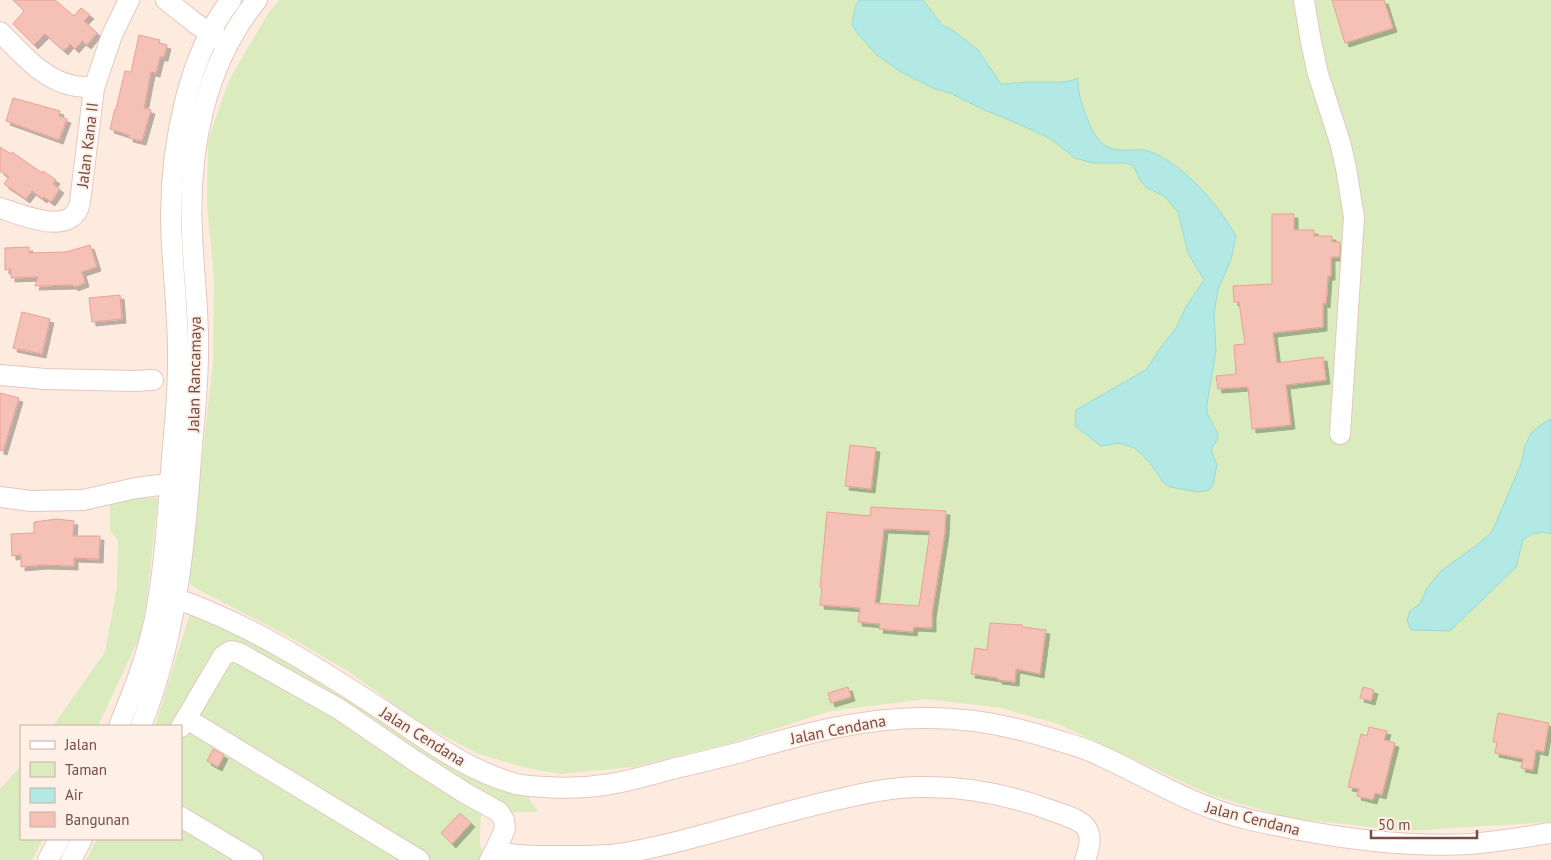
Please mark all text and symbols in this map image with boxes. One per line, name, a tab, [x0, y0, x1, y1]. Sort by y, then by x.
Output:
street label: Jalan Kana II	[72, 101, 102, 190]
street label: Jalan Rancamaya	[183, 316, 205, 433]
street label: Jalan Cendana	[376, 701, 469, 770]
street label: Jalan Cendana	[788, 710, 887, 748]
legend	[20, 725, 182, 840]
text: Jalan	[64, 735, 97, 754]
text: Taman	[65, 760, 107, 779]
text: Air	[65, 785, 83, 804]
street label: Jalan Cendana	[1203, 796, 1302, 839]
scale bar	[1371, 808, 1477, 840]
text: Bangunan	[65, 810, 129, 829]
text: 50 m	[1378, 815, 1411, 834]

